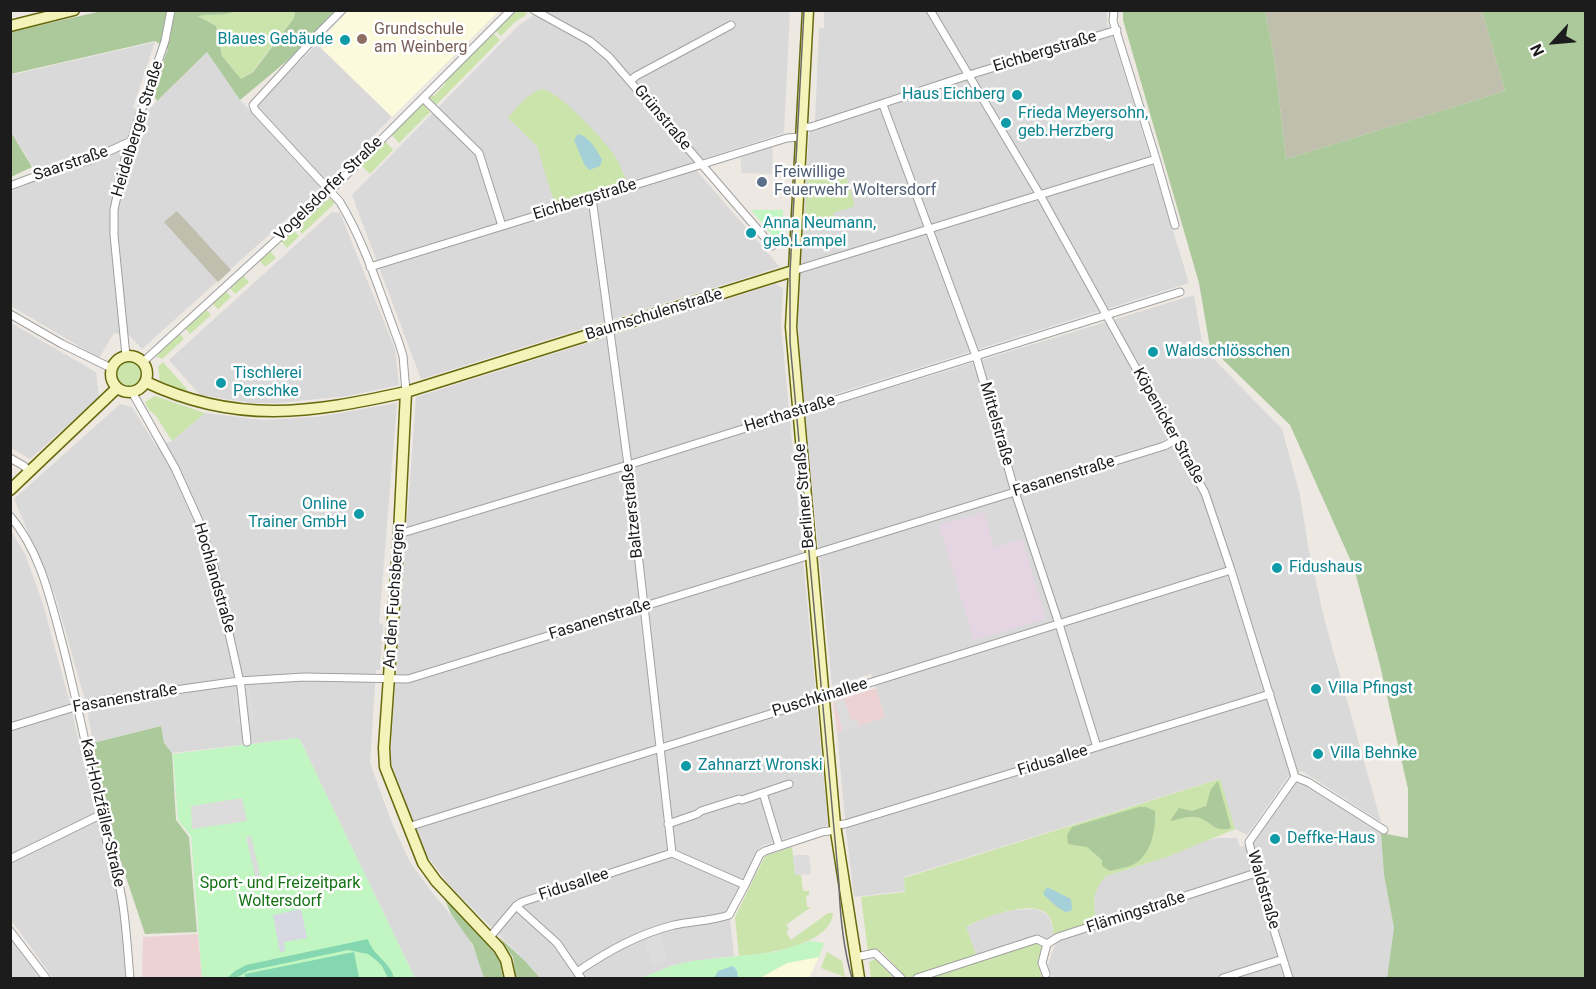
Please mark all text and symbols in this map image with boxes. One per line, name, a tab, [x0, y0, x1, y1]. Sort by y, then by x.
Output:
north arrow	[1524, 12, 1584, 72]
place label: Grundschule am Weinberg	[374, 20, 468, 58]
street label: Eichbergstraße	[991, 27, 1099, 77]
place label: Blaues Gebäude	[218, 30, 333, 50]
marker: Grundschule am Weinberg	[355, 32, 369, 46]
marker: Blaues Gebäude	[338, 33, 352, 47]
text: N	[1526, 41, 1548, 59]
street label: Heidelberger Straße	[108, 59, 168, 199]
street label: Grünstraße	[629, 81, 695, 155]
place label: Haus Eichberg	[902, 85, 1005, 105]
marker: Haus Eichberg	[1010, 88, 1024, 102]
place label: Frieda Meyersohn, geb.Herzberg	[1018, 104, 1148, 142]
marker: Frieda Meyersohn, geb.Herzberg	[999, 116, 1013, 130]
street label: Vogelsdorfer Straße	[271, 133, 387, 245]
street label: Saarstraße	[31, 142, 111, 186]
place label: Freiwillige Feuerwehr Woltersdorf	[774, 163, 936, 201]
street label: Eichbergstraße	[531, 175, 639, 225]
marker: Freiwillige Feuerwehr Woltersdorf	[755, 175, 769, 189]
place label: Anna Neumann, geb.Lampel	[763, 214, 876, 252]
marker: Anna Neumann, geb.Lampel	[744, 226, 758, 240]
street label: Baumschulenstraße	[583, 285, 725, 345]
place label: Waldschlösschen	[1165, 342, 1290, 362]
marker: Waldschlösschen	[1146, 345, 1160, 359]
place label: Tischlerei Perschke	[233, 364, 302, 402]
street label: Köpenicker Straße	[1128, 365, 1208, 487]
marker: Tischlerei Perschke	[214, 376, 228, 390]
street label: Mittelstraße	[975, 380, 1017, 468]
street label: Herthastraße	[742, 391, 838, 437]
street label: Berliner Straße	[791, 443, 819, 549]
street label: Fasanenstraße	[1011, 452, 1117, 502]
street label: Baltzerstraße	[618, 463, 648, 559]
place label: Online Trainer GmbH	[248, 495, 347, 533]
marker: Online Trainer GmbH	[352, 507, 366, 521]
street label: Hochlandstraße	[189, 521, 239, 635]
street label: An den Fuchsbergen	[380, 523, 410, 669]
place label: Fidushaus	[1289, 558, 1362, 578]
marker: Fidushaus	[1270, 561, 1284, 575]
street label: Fasanenstraße	[547, 595, 653, 645]
street label: Puschkinallee	[770, 674, 870, 722]
place label: Villa Pfingst	[1328, 679, 1413, 699]
street label: Fasanenstraße	[71, 680, 179, 718]
marker: Villa Pfingst	[1309, 682, 1323, 696]
street label: Karl-Holzfäller-Straße	[76, 737, 128, 889]
street label: Fidusallee	[1016, 741, 1090, 781]
place label: Villa Behnke	[1330, 744, 1417, 764]
marker: Villa Behnke	[1311, 747, 1325, 761]
place label: Zahnarzt Wronski	[698, 756, 823, 776]
marker: Zahnarzt Wronski	[679, 759, 693, 773]
place label: Deffke-Haus	[1287, 829, 1375, 849]
marker: Deffke-Haus	[1268, 832, 1282, 846]
street label: Waldstraße	[1243, 848, 1283, 932]
street label: Fidusallee	[537, 865, 611, 905]
park label: Sport- und Freizeitpark Woltersdorf	[200, 874, 360, 912]
street label: Flämingstraße	[1084, 888, 1188, 938]

